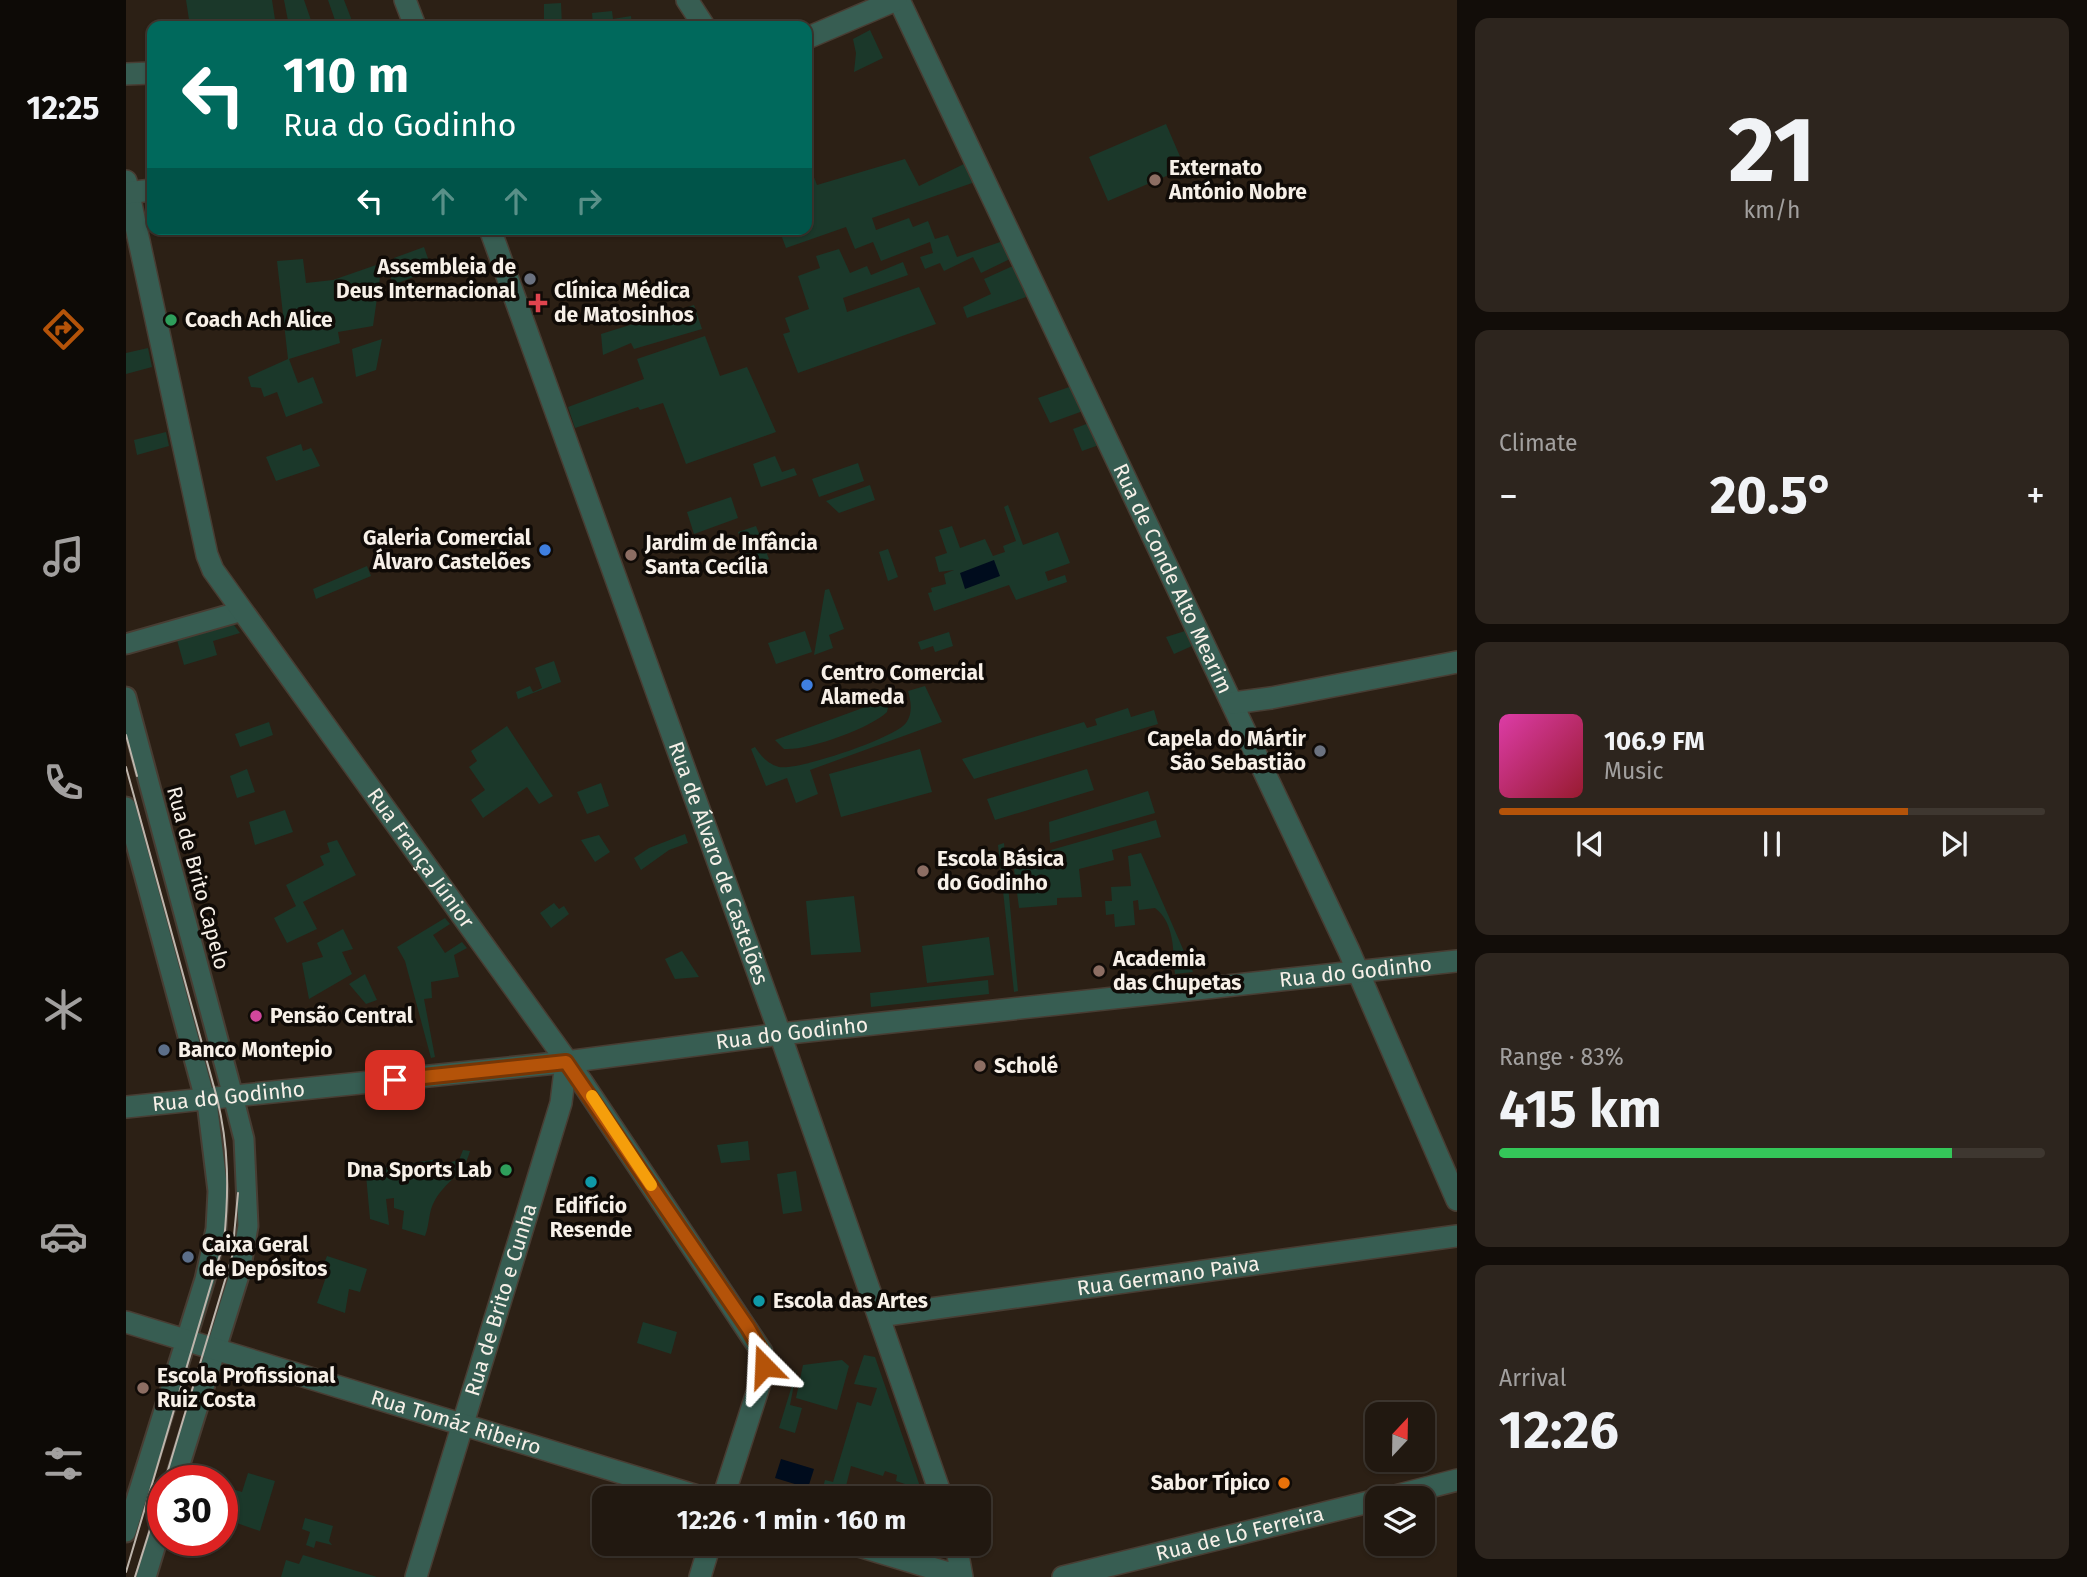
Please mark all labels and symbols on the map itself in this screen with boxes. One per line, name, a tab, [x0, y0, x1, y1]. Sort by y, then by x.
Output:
place label: Externato António Nobre	[1168, 155, 1307, 205]
marker: Externato António Nobre	[1147, 172, 1163, 188]
place label: Assembleia de Deus Internacional	[336, 254, 517, 304]
marker: Assembleia de Deus Internacional	[522, 271, 538, 287]
place label: Clínica Médica de Matosinhos	[554, 278, 694, 328]
marker: Clínica Médica de Matosinhos	[528, 293, 548, 313]
place label: Coach Ach Alice	[185, 307, 333, 333]
marker: Coach Ach Alice	[163, 312, 179, 328]
street label: Rua de Conde Alto Mearim	[1107, 459, 1238, 698]
place label: Galeria Comercial Álvaro Castelões	[363, 525, 532, 575]
place label: Jardim de Infância Santa Cecília	[644, 530, 818, 580]
marker: Galeria Comercial Álvaro Castelões	[537, 542, 553, 558]
marker: Jardim de Infância Santa Cecília	[623, 547, 639, 563]
place label: Centro Comercial Alameda	[820, 660, 985, 710]
marker: Centro Comercial Alameda	[799, 677, 815, 693]
place label: Capela do Mártir São Sebastião	[1147, 726, 1307, 776]
street label: Rua de Álvaro de Castelões	[663, 738, 774, 989]
marker: Capela do Mártir São Sebastião	[1312, 743, 1328, 759]
street label: Rua França Júnior	[361, 783, 480, 933]
street label: Rua de Brito Capelo	[161, 784, 235, 972]
place label: Escola Básica do Godinho	[937, 846, 1064, 896]
marker: Escola Básica do Godinho	[915, 863, 931, 879]
place label: Academia das Chupetas	[1112, 946, 1241, 996]
street label: Rua do Godinho	[1278, 951, 1433, 993]
marker: Academia das Chupetas	[1091, 963, 1107, 979]
place label: Pensão Central	[270, 1003, 414, 1029]
marker: Pensão Central	[248, 1008, 264, 1024]
street label: Rua do Godinho	[714, 1012, 869, 1055]
place label: Banco Montepio	[178, 1037, 332, 1063]
marker: Banco Montepio	[156, 1042, 172, 1058]
pin	[365, 1050, 425, 1110]
place label: Scholé	[994, 1053, 1059, 1079]
marker: Scholé	[972, 1058, 988, 1074]
street label: Rua do Godinho	[151, 1076, 306, 1117]
place label: Dna Sports Lab	[347, 1157, 492, 1183]
marker: Dna Sports Lab	[498, 1162, 514, 1178]
marker: Edifício Resende	[583, 1174, 599, 1190]
place label: Edifício Resende	[550, 1193, 633, 1243]
street label: Rua de Brito e Cunha	[459, 1200, 543, 1399]
place label: Caixa Geral de Depósitos	[202, 1232, 327, 1282]
marker: Caixa Geral de Depósitos	[180, 1249, 196, 1265]
street label: Rua Germano Paiva	[1075, 1250, 1261, 1301]
place label: Escola das Artes	[773, 1288, 928, 1314]
marker: Escola das Artes	[751, 1293, 767, 1309]
position arrow	[727, 1329, 801, 1403]
place label: Escola Profissional Ruiz Costa	[157, 1363, 336, 1413]
marker: Escola Profissional Ruiz Costa	[135, 1380, 151, 1396]
street label: Rua Tomáz Ribeiro	[368, 1384, 544, 1461]
north arrow	[1365, 1402, 1435, 1472]
speed limit sign: 30	[147, 1465, 238, 1556]
place label: Sabor Típico	[1151, 1470, 1270, 1496]
marker: Sabor Típico	[1276, 1475, 1292, 1491]
street label: Rua de Ló Ferreira	[1153, 1501, 1326, 1567]

